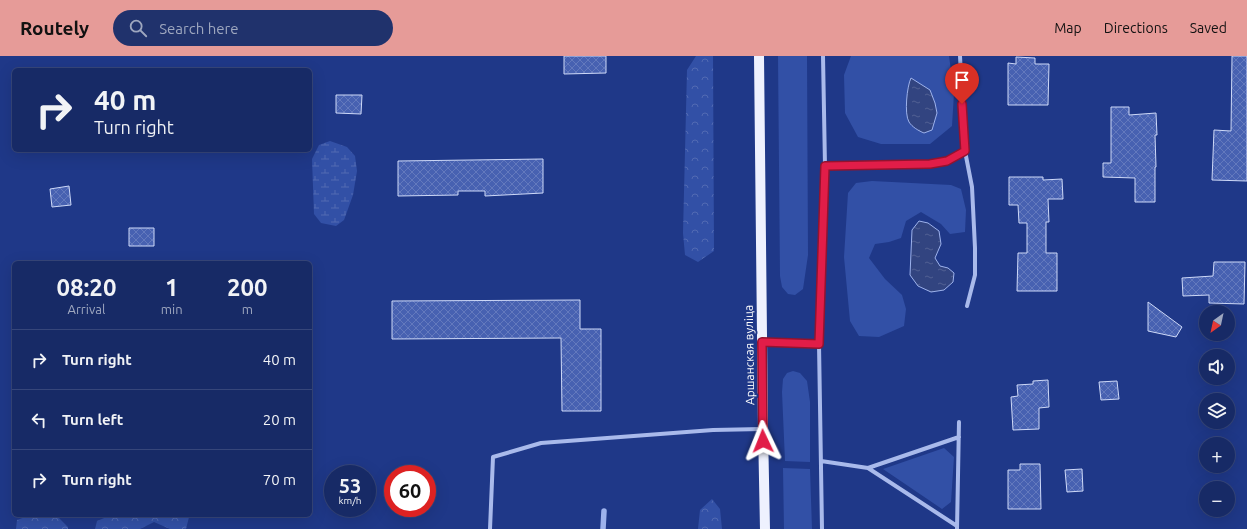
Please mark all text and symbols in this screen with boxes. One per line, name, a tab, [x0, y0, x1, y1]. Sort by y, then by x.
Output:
search box	[113, 10, 393, 46]
text: Routely	[20, 17, 89, 39]
icon: search	[127, 17, 149, 39]
text: Search here	[159, 20, 238, 37]
text: Map	[1054, 20, 1082, 36]
text: Directions	[1104, 20, 1168, 36]
text: Saved	[1190, 20, 1227, 36]
pin	[945, 63, 979, 104]
icon: arrive	[951, 69, 973, 91]
icon: right	[28, 84, 80, 136]
text: 40 m	[94, 84, 156, 115]
text: Turn right	[94, 117, 174, 137]
text: 08:20	[56, 274, 116, 301]
text: 1	[165, 274, 178, 301]
text: 200	[227, 274, 268, 301]
text: Arrival	[67, 302, 105, 316]
text: min	[161, 302, 183, 316]
text: m	[242, 302, 253, 316]
street label: Аршанская вуліца	[742, 305, 756, 405]
north arrow	[1199, 305, 1235, 341]
map controls	[1199, 305, 1235, 517]
icon: right	[28, 349, 50, 371]
button: sound	[1199, 349, 1235, 385]
text: Turn right	[62, 351, 132, 368]
text: 40 m	[263, 351, 296, 368]
button: layers	[1199, 393, 1235, 429]
icon: left	[28, 409, 50, 431]
text: Turn left	[62, 411, 123, 428]
text: 20 m	[263, 411, 296, 428]
position arrow	[742, 420, 784, 462]
button: +	[1199, 437, 1235, 473]
speed limit sign: 60	[384, 465, 436, 517]
icon: right	[28, 469, 50, 491]
text: Turn right	[62, 471, 132, 488]
text: 70 m	[263, 471, 296, 488]
text: 53	[339, 474, 361, 497]
button: −	[1199, 481, 1235, 517]
text: km/h	[338, 495, 362, 506]

